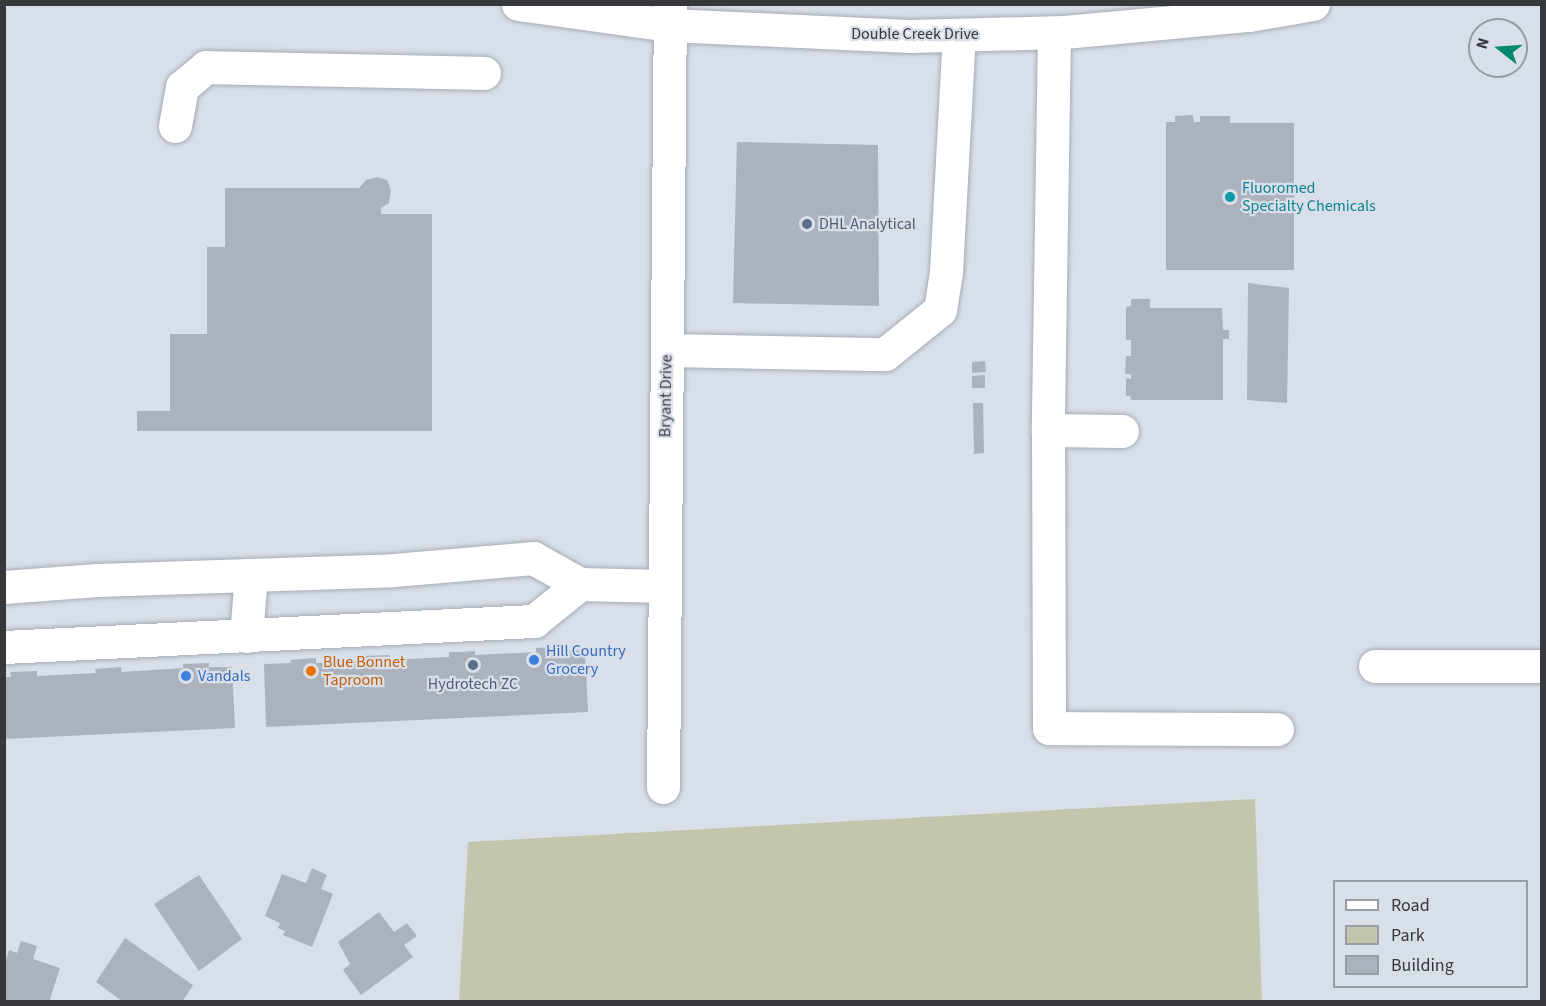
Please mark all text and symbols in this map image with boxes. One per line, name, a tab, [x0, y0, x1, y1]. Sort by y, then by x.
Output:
north arrow	[1468, 18, 1528, 78]
street label: Double Creek Drive	[851, 24, 979, 44]
text: N	[1471, 35, 1495, 52]
place label: Fluoromed Specialty Chemicals	[1242, 178, 1376, 216]
marker: Fluoromed Specialty Chemicals	[1223, 190, 1237, 204]
place label: DHL Analytical	[819, 214, 916, 234]
marker: DHL Analytical	[800, 217, 814, 231]
street label: Bryant Drive	[656, 355, 676, 437]
place label: Hill Country Grocery	[546, 641, 626, 679]
place label: Blue Bonnet Taproom	[323, 652, 405, 690]
marker: Hill Country Grocery	[527, 653, 541, 667]
marker: Hydrotech ZC	[466, 658, 480, 672]
marker: Blue Bonnet Taproom	[304, 664, 318, 678]
place label: Vandals	[198, 666, 250, 686]
marker: Vandals	[179, 669, 193, 683]
place label: Hydrotech ZC	[428, 674, 518, 694]
legend	[1333, 880, 1528, 988]
text: Road	[1391, 893, 1430, 918]
text: Park	[1391, 923, 1425, 948]
text: Building	[1391, 953, 1454, 978]

